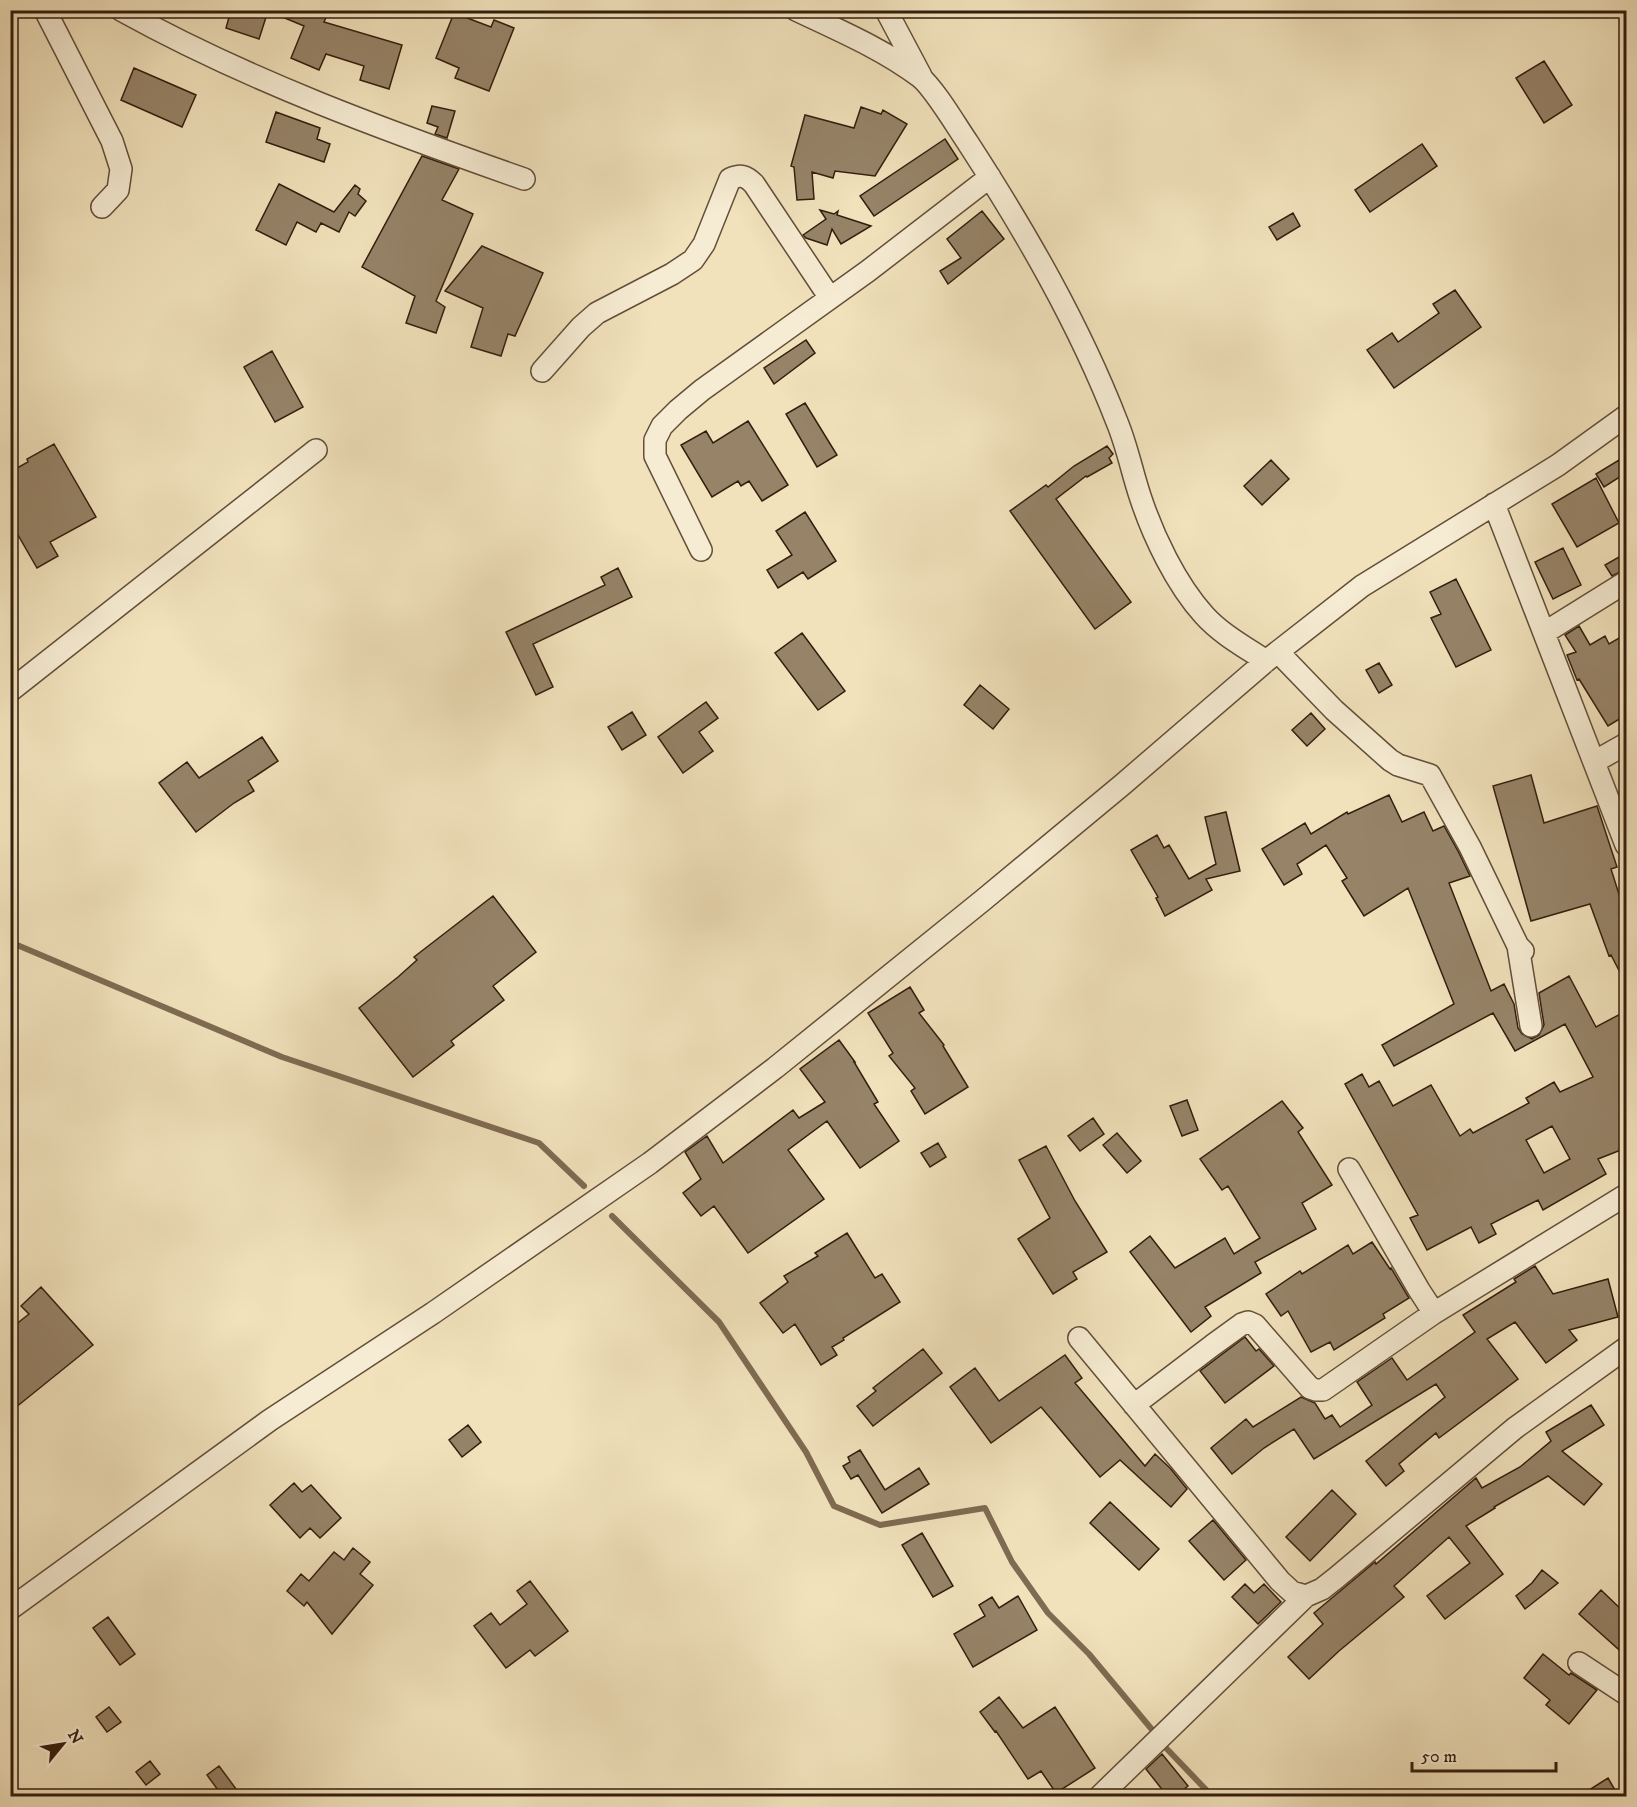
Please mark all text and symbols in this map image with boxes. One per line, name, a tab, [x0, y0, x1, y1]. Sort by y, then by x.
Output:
north arrow	[33, 1714, 93, 1774]
text: N	[63, 1726, 87, 1748]
scale bar	[1412, 1735, 1556, 1773]
text: 50 m	[1421, 1746, 1457, 1768]

